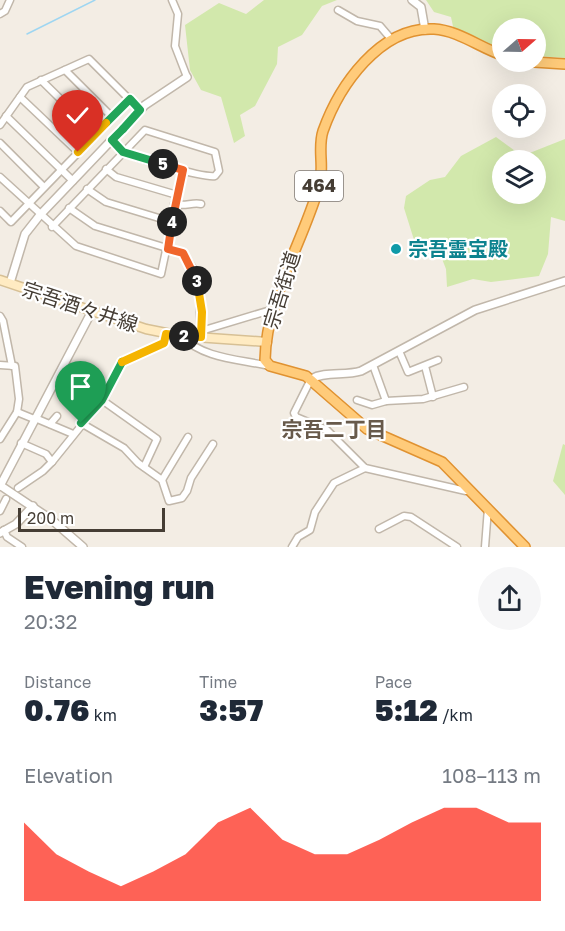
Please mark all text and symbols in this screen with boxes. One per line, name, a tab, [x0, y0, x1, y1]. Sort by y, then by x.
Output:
north arrow	[492, 18, 546, 72]
map controls	[492, 18, 546, 204]
button: locate	[492, 84, 546, 138]
pin	[52, 90, 103, 152]
icon: check	[61, 99, 94, 132]
pin: 5	[148, 149, 178, 179]
button: layers	[492, 150, 546, 204]
text: 5	[158, 154, 168, 174]
road number: 464	[295, 171, 343, 201]
pin: 4	[157, 207, 187, 237]
text: 4	[167, 212, 177, 232]
place label: 宗吾霊宝殿	[408, 236, 508, 260]
marker: 宗吾霊宝殿	[389, 242, 403, 256]
street label: 宗吾街道	[258, 248, 304, 331]
pin: 3	[182, 266, 212, 296]
text: 3	[192, 271, 202, 291]
street label: 宗吾酒々井線	[20, 276, 141, 336]
pin: 2	[169, 321, 199, 351]
text: 2	[179, 326, 189, 346]
pin	[55, 361, 106, 423]
icon: arrive	[64, 370, 97, 403]
district label: 宗吾二丁目	[282, 416, 387, 442]
scale bar	[18, 505, 165, 532]
text: 200 m	[27, 508, 74, 528]
text: Evening run	[24, 567, 215, 606]
button: share	[478, 567, 541, 630]
text: 20:32	[24, 609, 77, 633]
text: Distance	[24, 672, 91, 692]
text: Time	[199, 672, 237, 692]
text: Pace	[375, 672, 412, 692]
text: 0.76	[24, 692, 90, 728]
text: 3:57	[199, 692, 263, 728]
text: 5:12	[375, 692, 438, 728]
text: km	[90, 705, 117, 725]
text: /km	[438, 705, 473, 725]
text: Elevation	[24, 763, 113, 787]
text: 108–113 m	[442, 763, 541, 787]

